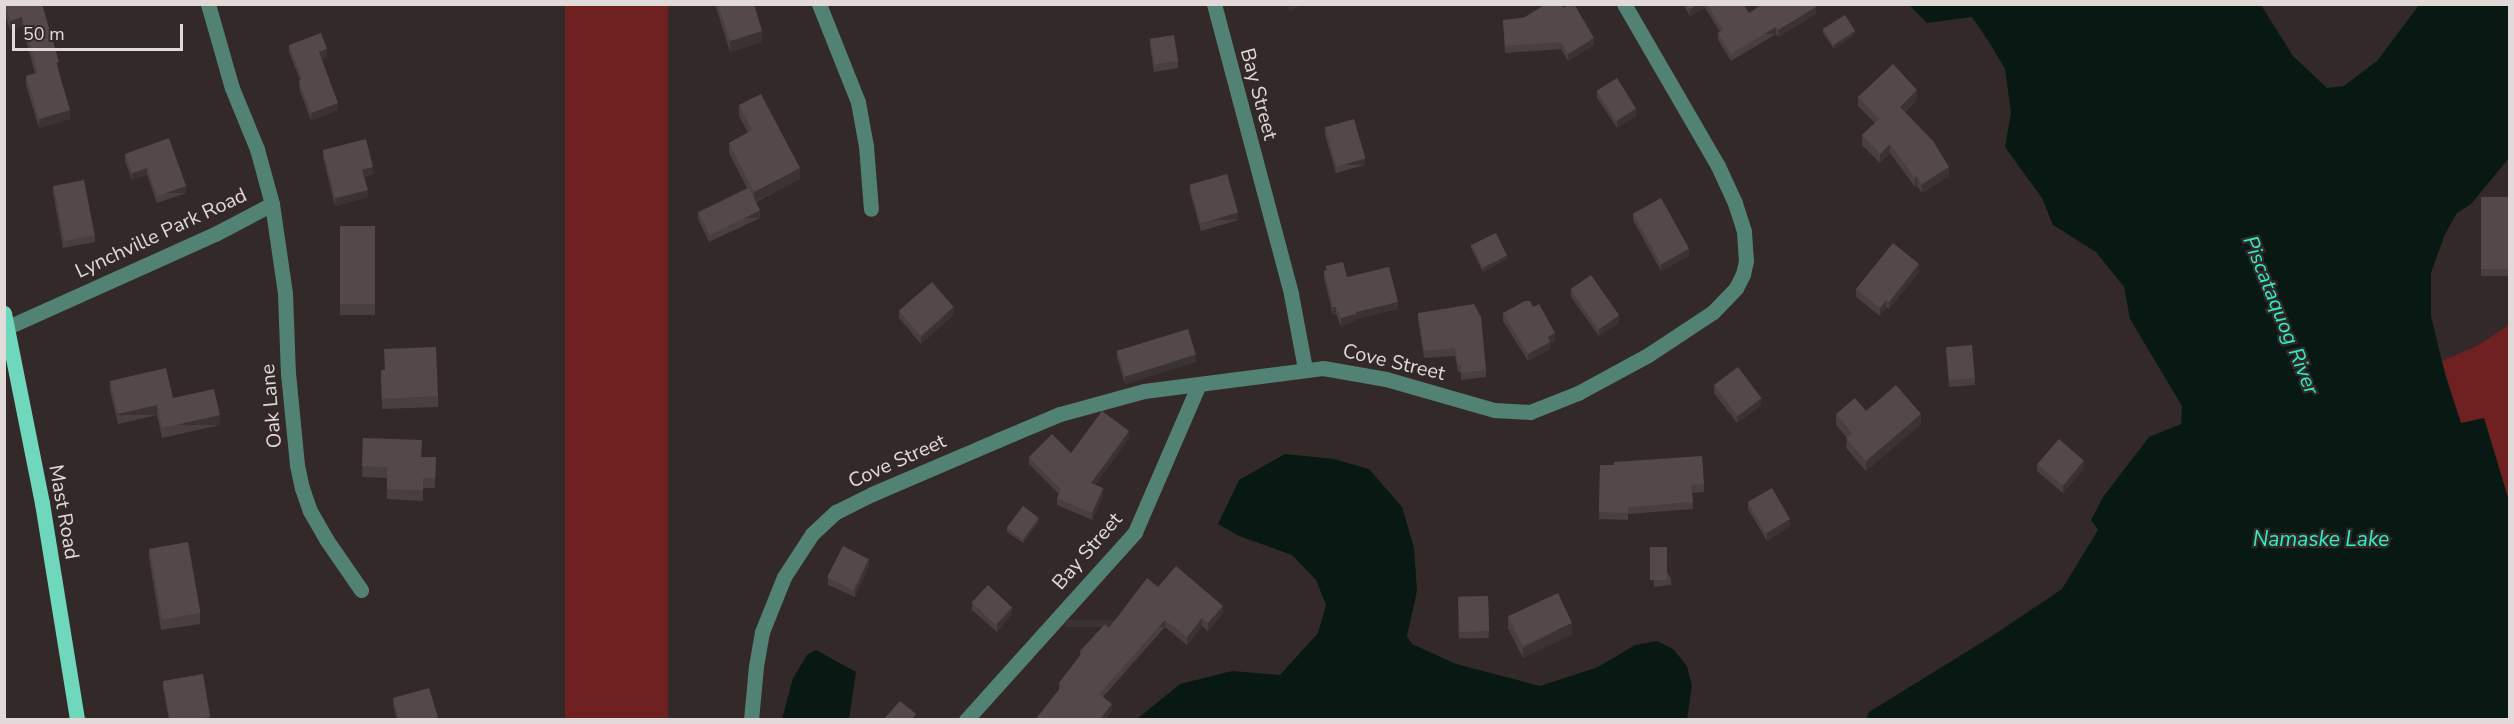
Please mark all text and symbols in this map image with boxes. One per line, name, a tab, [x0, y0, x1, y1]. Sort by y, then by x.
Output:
scale bar	[15, 12, 186, 50]
text: 50 m	[23, 22, 65, 46]
street label: Bay Street	[1235, 45, 1283, 143]
street label: Lynchville Park Road	[72, 183, 250, 283]
water label: Piscataquog River	[2238, 232, 2324, 398]
street label: Cove Street	[1341, 339, 1447, 385]
street label: Oak Lane	[255, 363, 287, 449]
street label: Cove Street	[845, 429, 949, 493]
street label: Mast Road	[44, 463, 84, 561]
street label: Bay Street	[1047, 508, 1127, 594]
water label: Namaske Lake	[2253, 526, 2389, 552]

